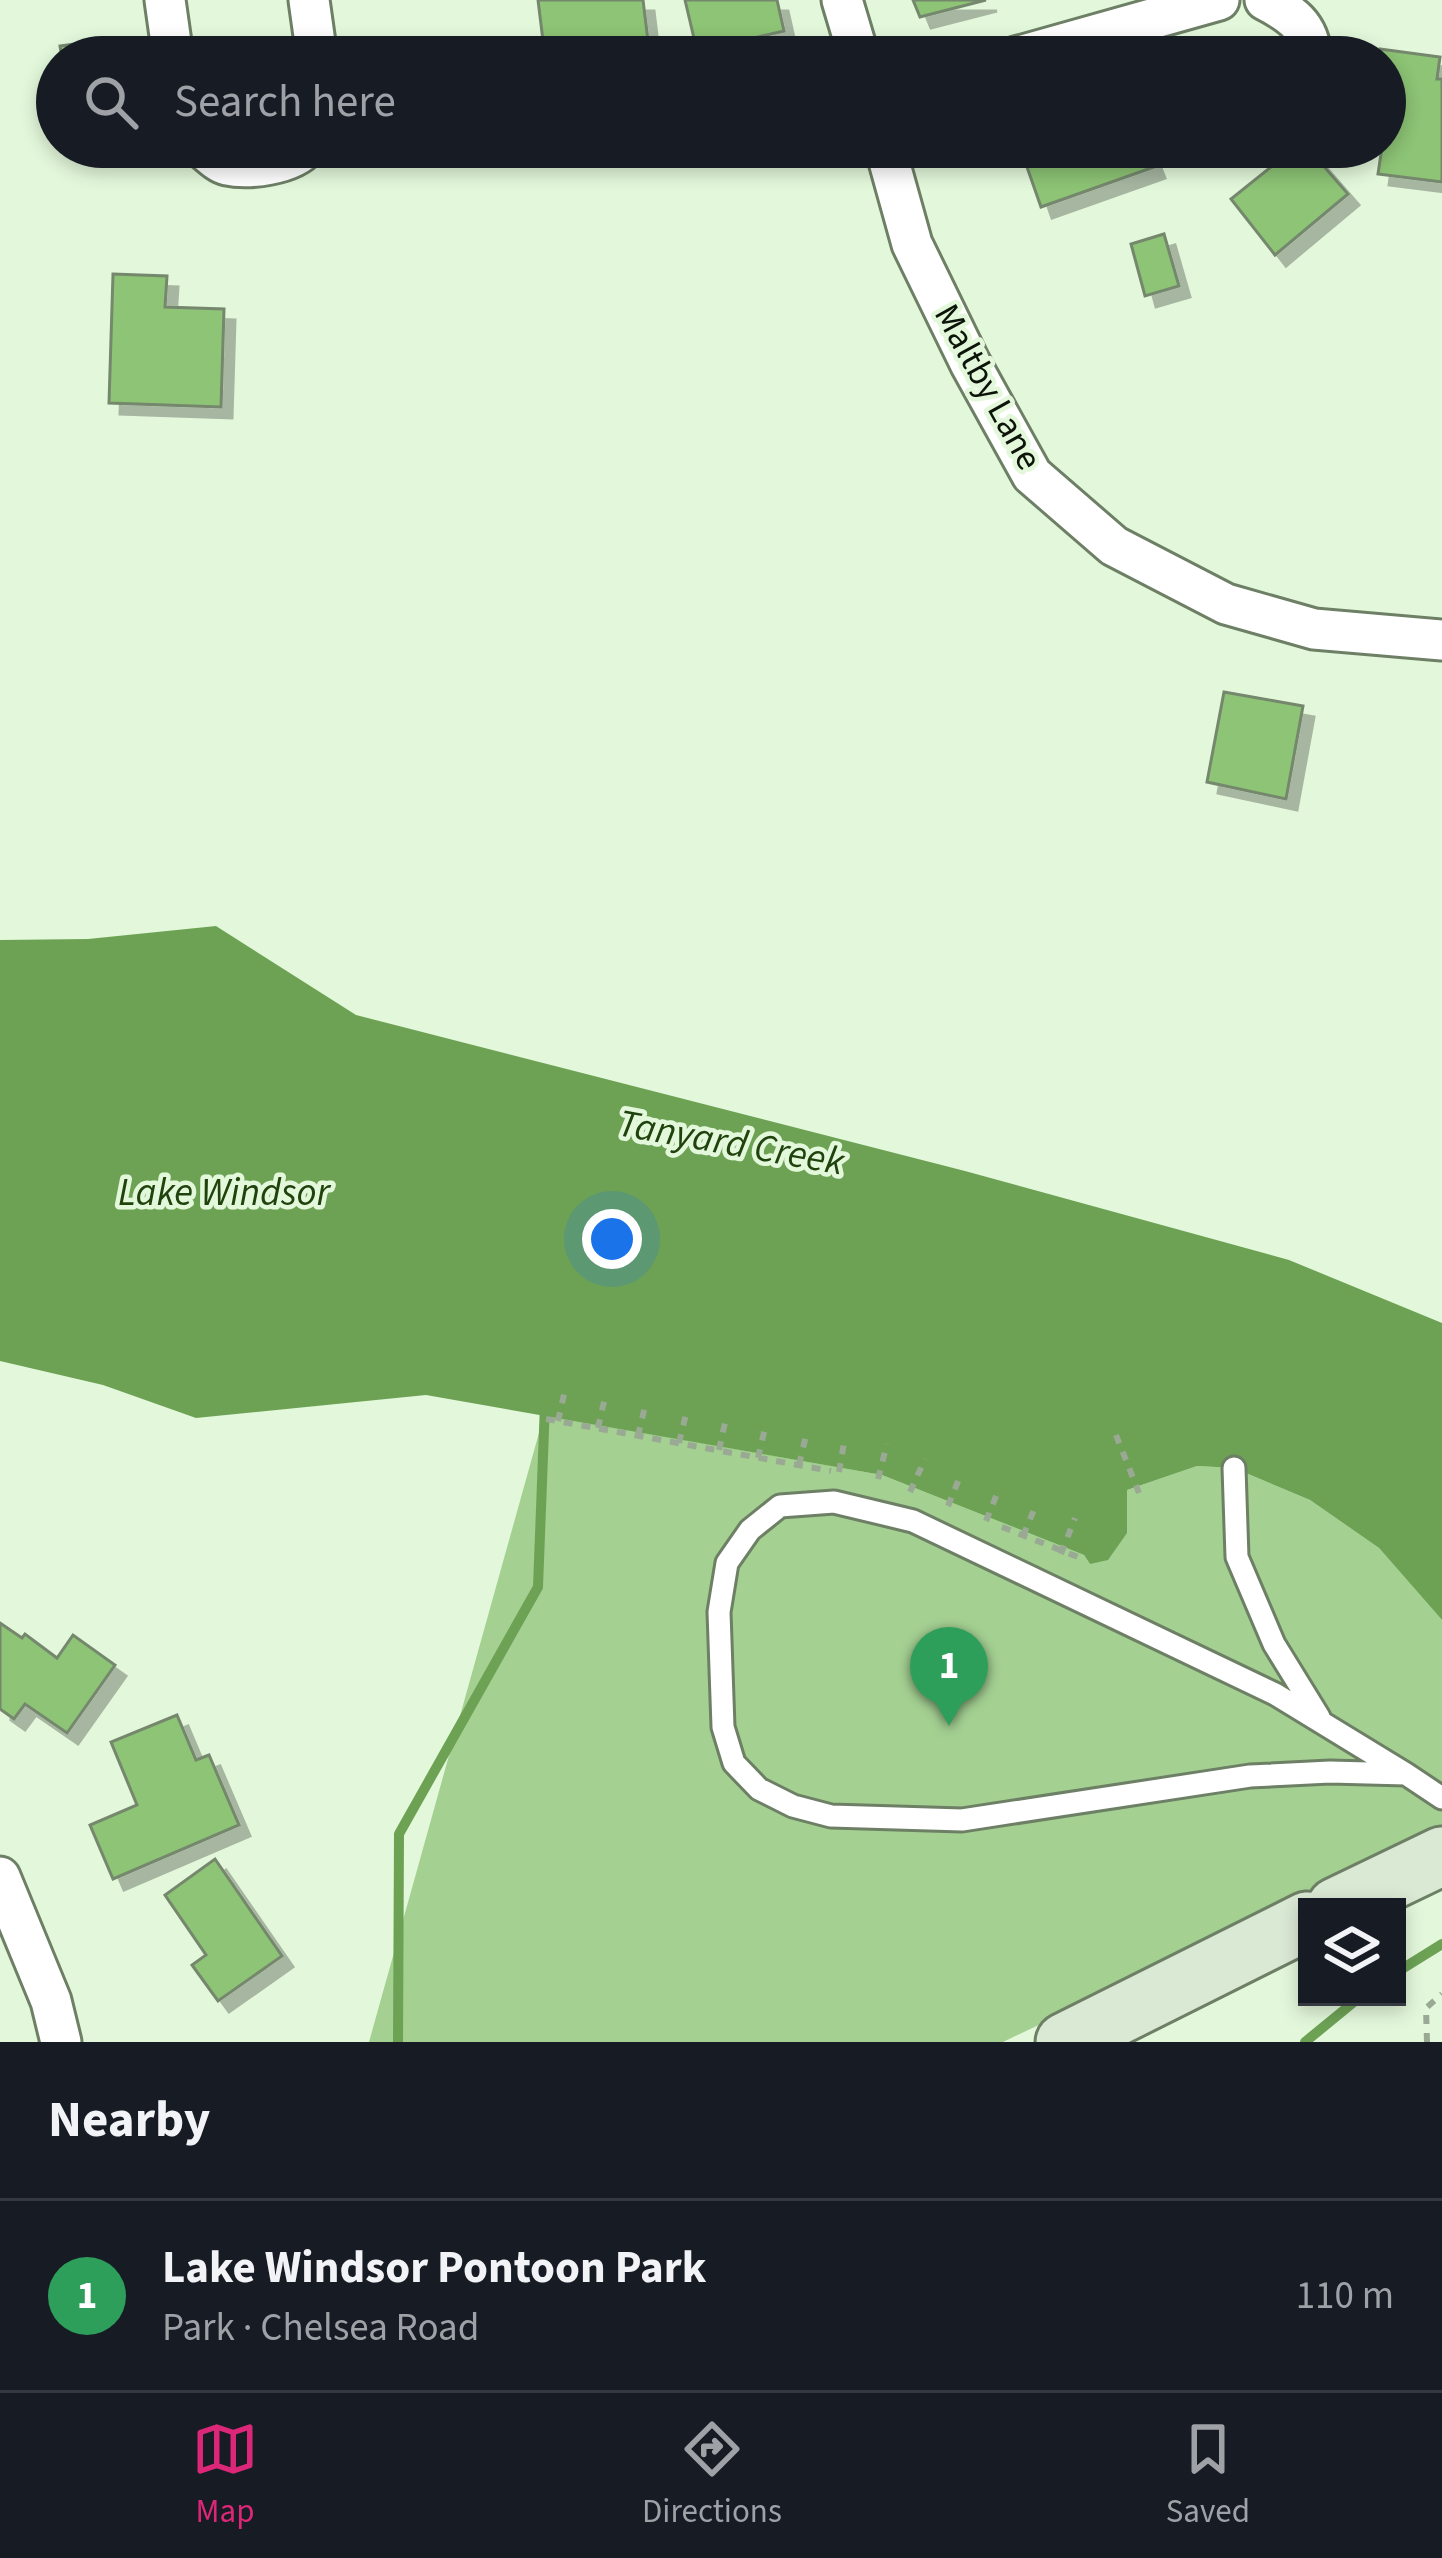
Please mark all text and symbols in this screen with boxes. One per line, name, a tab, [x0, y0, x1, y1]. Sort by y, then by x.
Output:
search box	[36, 36, 1406, 168]
icon: search	[78, 69, 144, 135]
text: Search here	[174, 70, 396, 134]
street label: Maltby Lane	[921, 295, 1055, 479]
water label: Tanyard Creek	[614, 1096, 850, 1191]
water label: Lake Windsor	[118, 1165, 332, 1221]
your location	[582, 1209, 642, 1269]
pin: 1	[910, 1627, 988, 1726]
map controls	[1298, 1898, 1406, 2006]
button: layers	[1298, 1898, 1406, 2006]
text: Nearby	[48, 2084, 210, 2156]
text: Lake Windsor Pontoon Park	[162, 2236, 706, 2300]
text: 1	[77, 2268, 97, 2324]
text: 110 m	[1296, 2268, 1394, 2324]
text: Park · Chelsea Road	[162, 2300, 479, 2356]
tab: Map	[192, 2416, 258, 2535]
tab: Directions	[642, 2416, 782, 2535]
tab: Saved	[1166, 2416, 1250, 2535]

